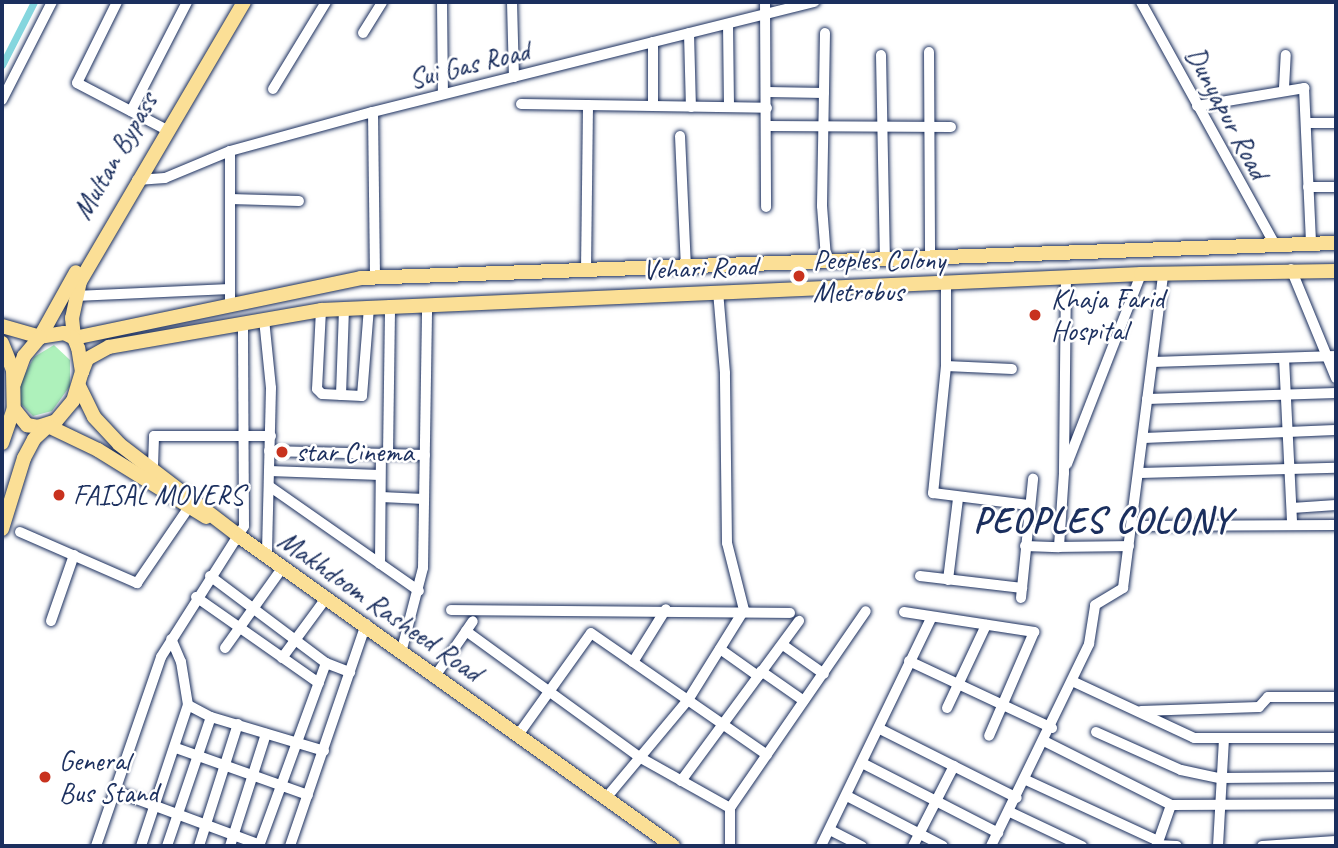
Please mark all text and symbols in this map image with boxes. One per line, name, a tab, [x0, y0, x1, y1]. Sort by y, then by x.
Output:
street label: Sui Gas Road	[405, 34, 533, 96]
street label: Dunyapur Road	[1178, 41, 1276, 185]
street label: Multan Bypass	[65, 86, 165, 226]
place label: Peoples Colony Metrobus	[813, 243, 945, 309]
street label: Vehari Road	[642, 249, 758, 287]
marker: Peoples Colony Metrobus	[791, 268, 807, 284]
place label: Khaja Farid Hospital	[1051, 282, 1165, 348]
marker: Khaja Farid Hospital	[1025, 305, 1045, 325]
place label: star Cinema	[296, 435, 413, 469]
marker: star Cinema	[274, 444, 290, 460]
place label: FAISAL MOVERS	[73, 478, 244, 512]
marker: FAISAL MOVERS	[51, 487, 67, 503]
district label: PEOPLES COLONY	[976, 500, 1230, 542]
street label: Makhdoom Rasheed Road	[272, 523, 488, 689]
place label: General Bus Stand	[59, 744, 160, 810]
marker: General Bus Stand	[37, 769, 53, 785]

